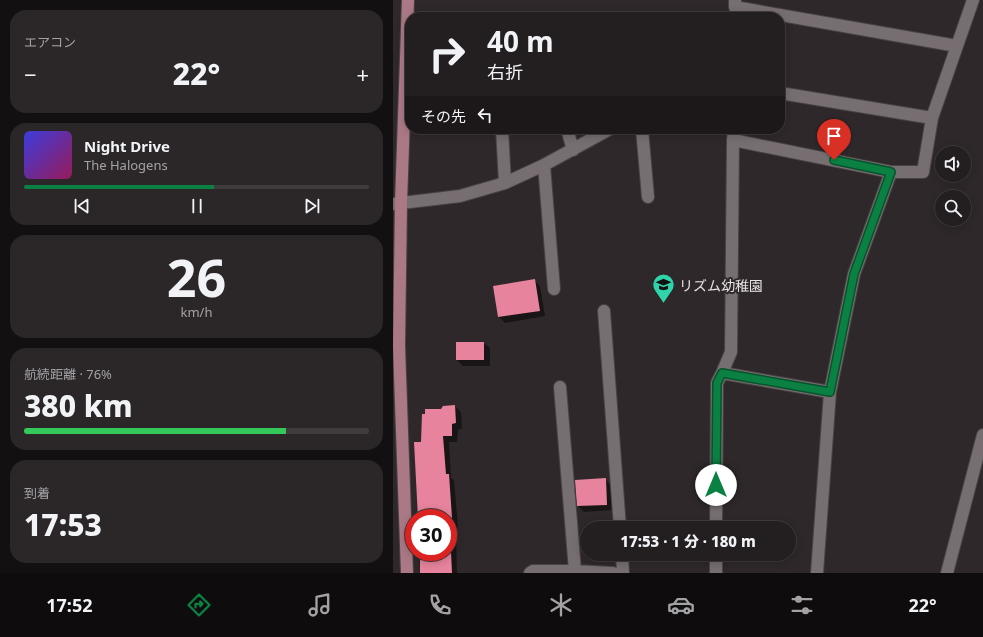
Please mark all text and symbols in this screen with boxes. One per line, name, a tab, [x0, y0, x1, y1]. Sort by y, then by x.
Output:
text: 40 m	[487, 22, 554, 60]
icon: right	[421, 28, 473, 80]
text: エアコン	[24, 33, 76, 51]
text: 22°	[173, 53, 220, 94]
text: −	[24, 59, 37, 89]
text: +	[356, 59, 369, 89]
text: 右折	[487, 60, 523, 84]
icon: left	[474, 104, 496, 126]
text: その先	[421, 106, 466, 126]
pin	[817, 119, 851, 160]
icon: arrive	[823, 125, 845, 147]
text: Night Drive	[84, 136, 170, 156]
map controls	[935, 146, 971, 226]
button: sound	[935, 146, 971, 182]
text: The Halogens	[84, 156, 168, 174]
button: search	[935, 190, 971, 226]
icon: previous	[71, 195, 93, 217]
icon: pause	[186, 195, 208, 217]
icon: next	[301, 195, 323, 217]
text: 26	[167, 241, 226, 312]
school or university icon: リズム幼稚園	[650, 272, 676, 305]
place label: リズム幼稚園	[679, 276, 763, 295]
text: km/h	[181, 303, 212, 321]
text: 航続距離 · 76%	[24, 365, 112, 383]
text: 380 km	[24, 385, 133, 426]
position arrow	[695, 464, 737, 506]
text: 到着	[24, 484, 50, 502]
text: 17:53	[24, 504, 102, 545]
speed limit sign: 30	[405, 509, 457, 561]
text: 17:53 · 1 分 · 180 m	[620, 531, 756, 551]
icon: directions	[185, 591, 213, 619]
icon: music	[306, 591, 334, 619]
icon: phone	[426, 591, 454, 619]
icon: climate	[547, 591, 575, 619]
icon: car	[667, 591, 695, 619]
icon: filters	[788, 591, 816, 619]
text: 17:52	[46, 593, 93, 617]
text: 22°	[908, 593, 937, 617]

